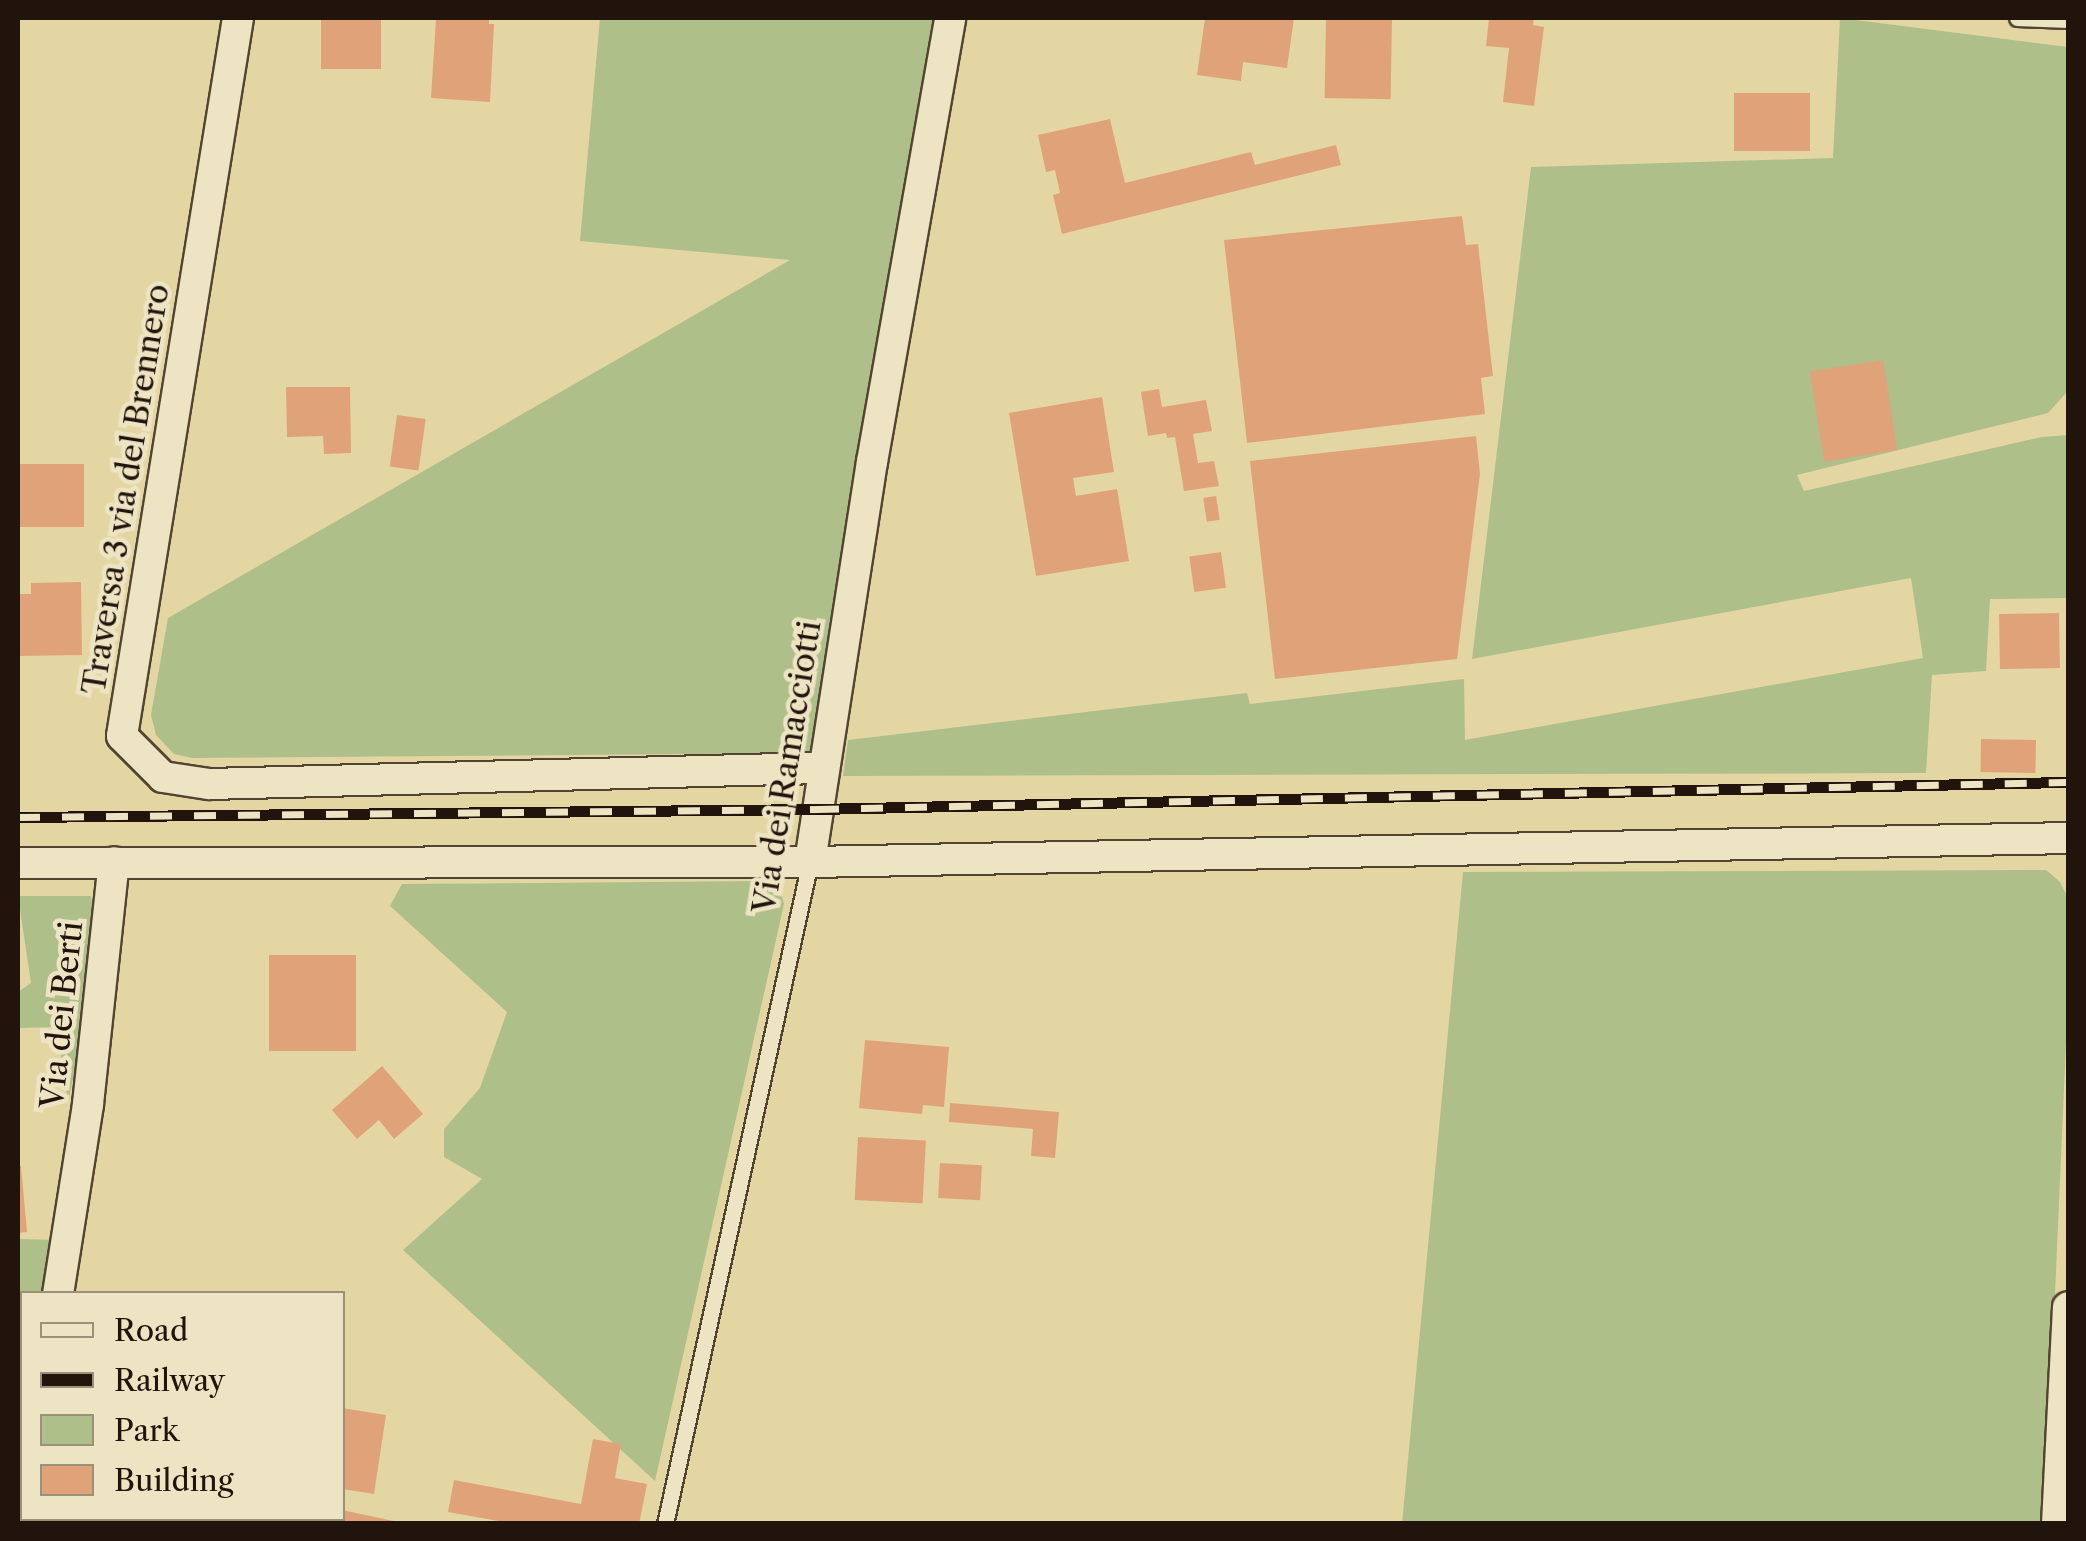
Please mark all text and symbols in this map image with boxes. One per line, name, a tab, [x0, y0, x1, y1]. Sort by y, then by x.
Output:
street label: Traversa 3 via del Brennero	[74, 280, 178, 698]
street label: Via dei Ramacciotti	[745, 618, 829, 916]
street label: Via dei Berti	[33, 919, 91, 1111]
legend	[20, 1291, 345, 1521]
text: Road	[114, 1312, 188, 1349]
text: Railway	[114, 1362, 225, 1399]
text: Park	[114, 1412, 179, 1449]
text: Building	[114, 1462, 234, 1499]

